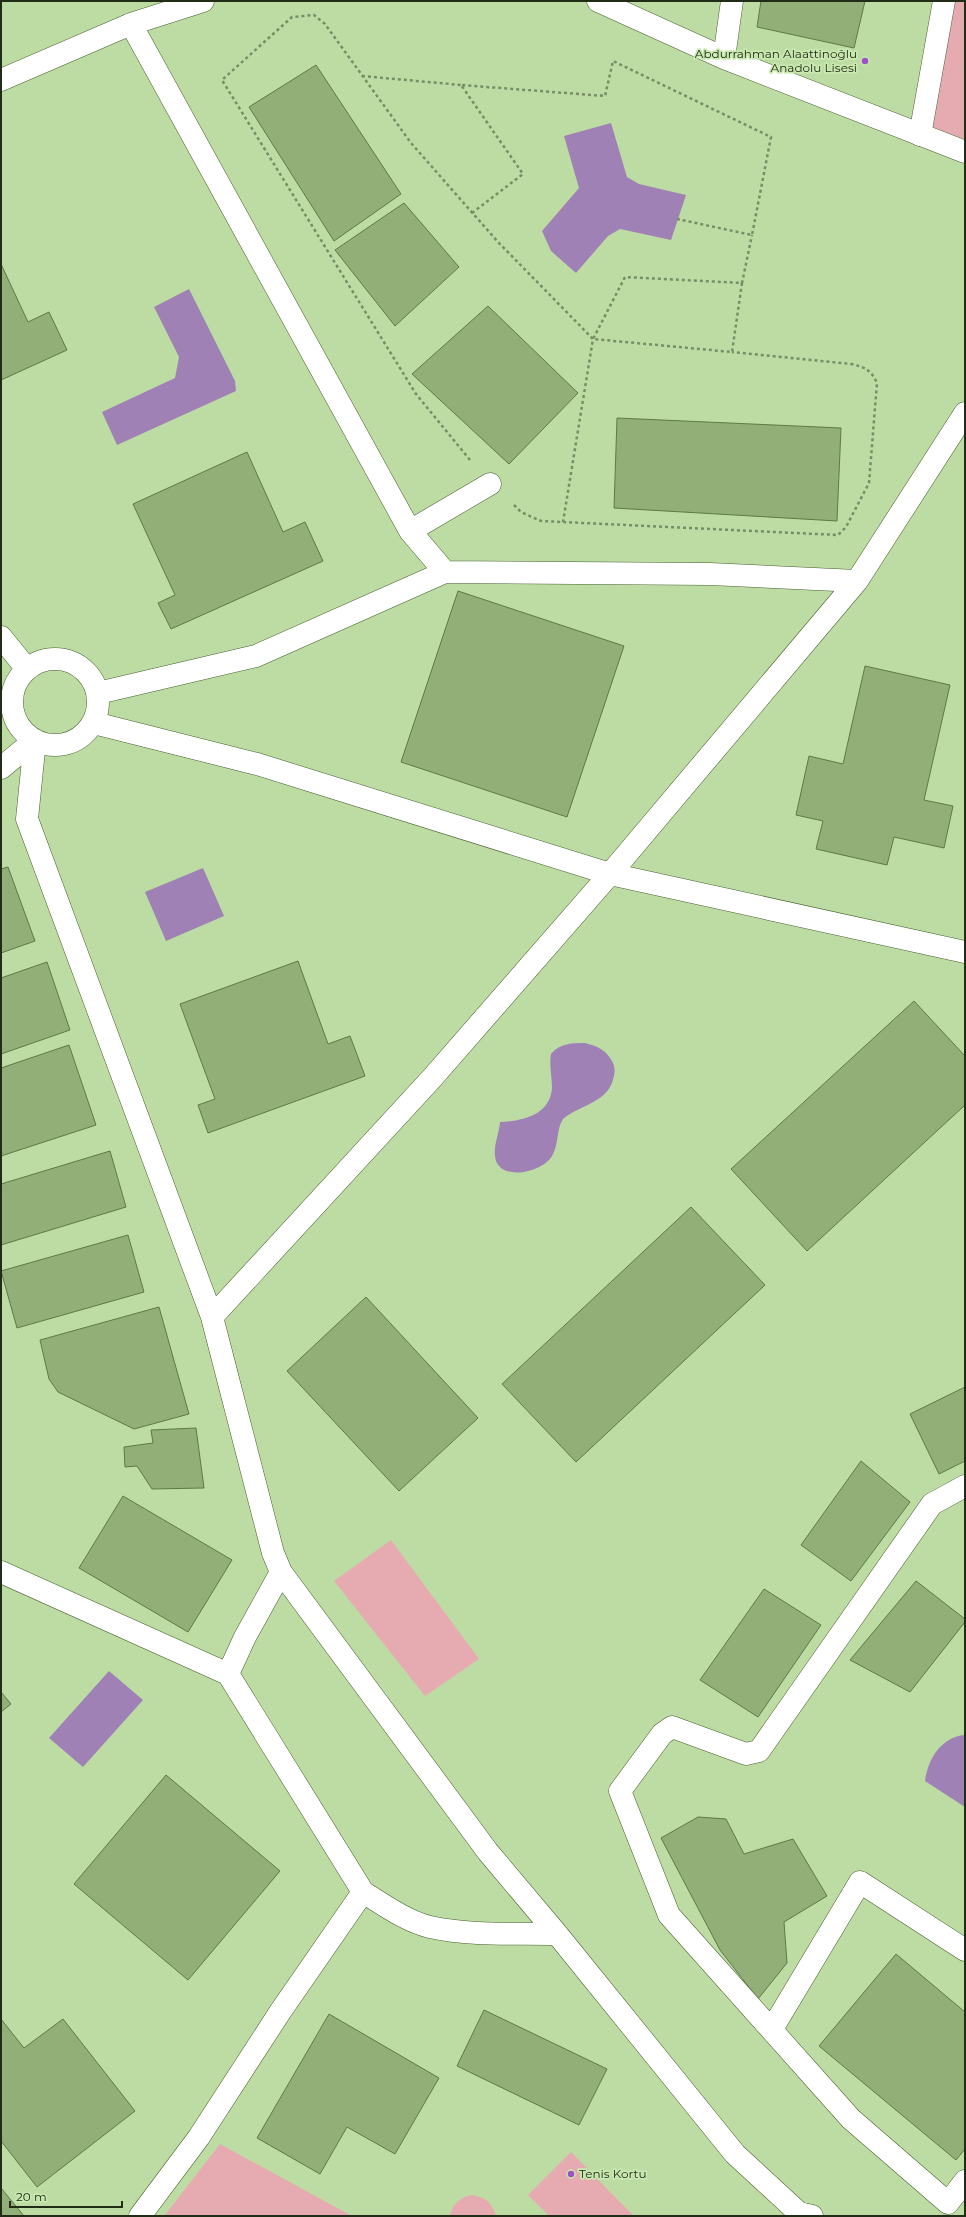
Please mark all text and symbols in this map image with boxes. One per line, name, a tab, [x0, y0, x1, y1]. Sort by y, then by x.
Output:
place label: Abdurrahman Alaattinoğlu Anadolu Lisesi	[695, 46, 857, 75]
marker: Abdurrahman Alaattinoğlu Anadolu Lisesi	[860, 56, 870, 66]
place label: Tenis Kortu	[579, 2166, 647, 2181]
marker: Tenis Kortu	[566, 2169, 576, 2179]
scale bar	[10, 2183, 122, 2209]
text: 20 m	[16, 2189, 47, 2204]

